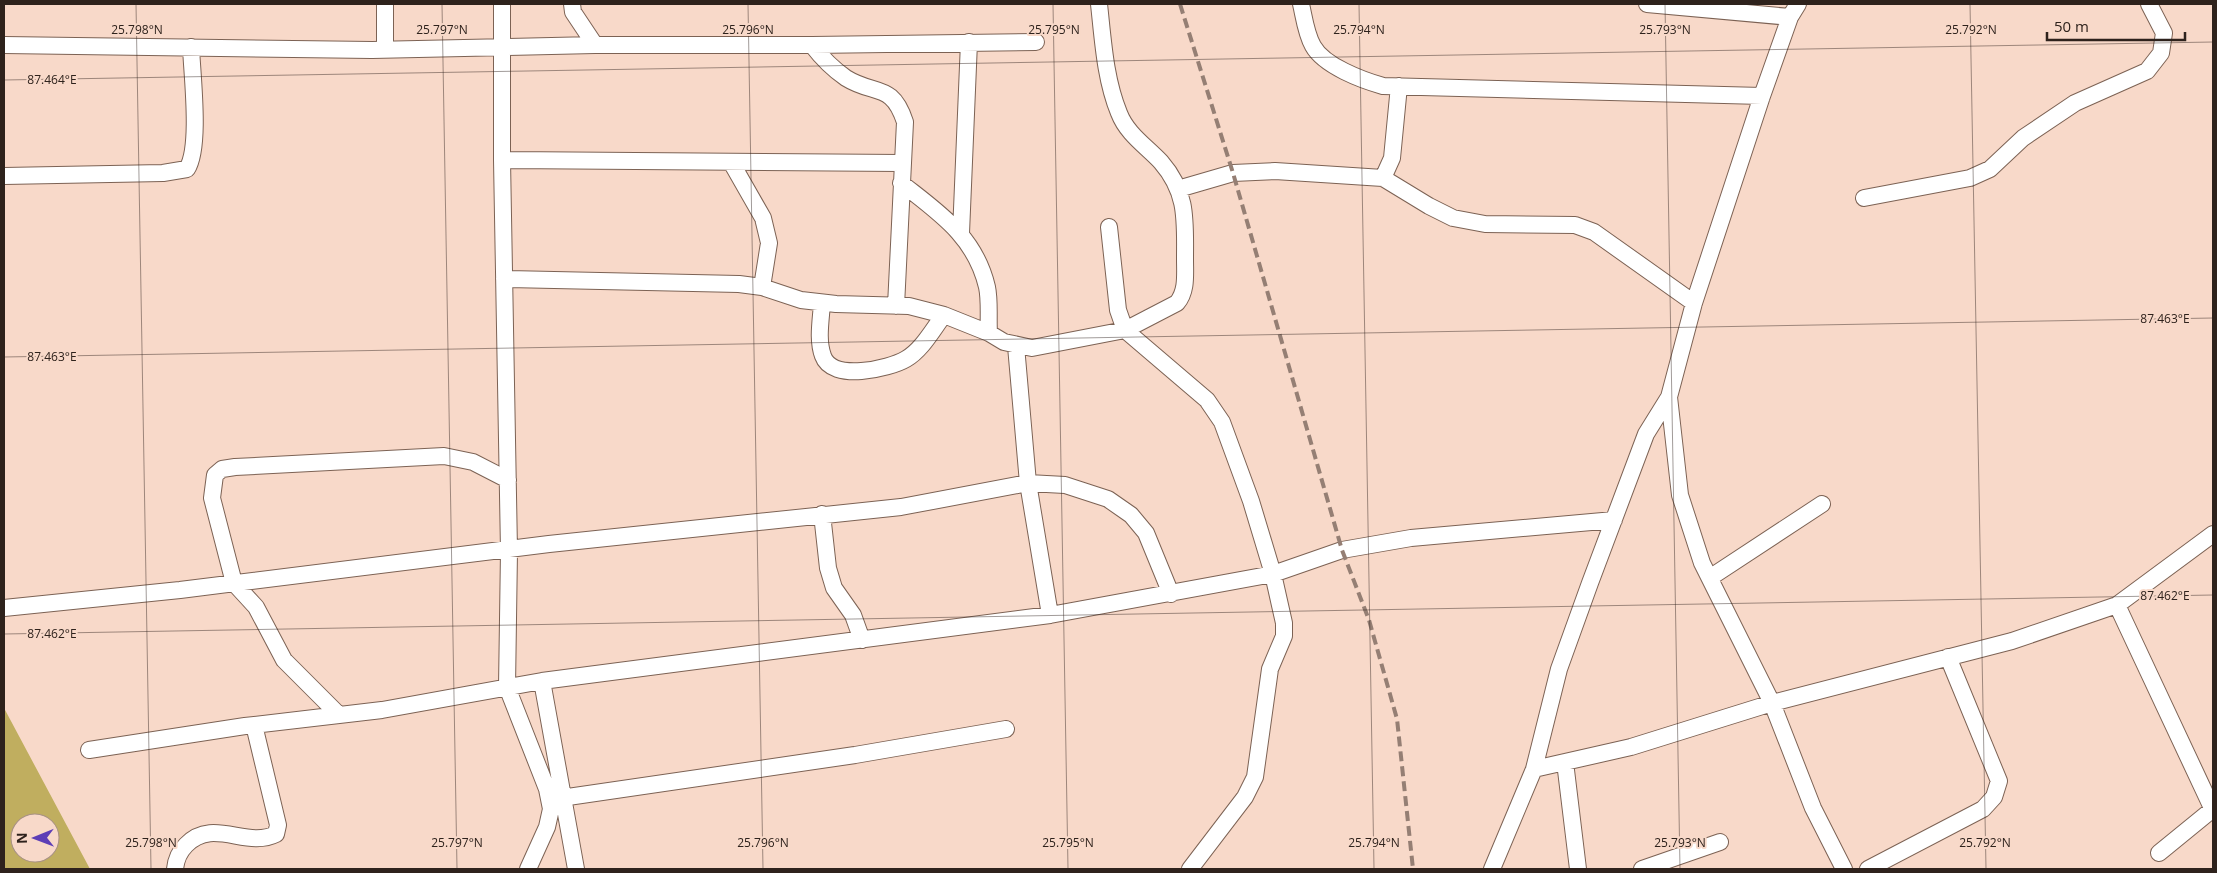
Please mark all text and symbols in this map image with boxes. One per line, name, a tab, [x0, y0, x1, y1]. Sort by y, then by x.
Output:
scale bar	[2047, 10, 2184, 42]
text: 50 m	[2054, 16, 2089, 36]
text: 25.798°N	[111, 21, 163, 38]
text: 25.797°N	[416, 21, 468, 38]
text: 25.796°N	[722, 21, 774, 38]
text: 25.795°N	[1028, 21, 1080, 38]
text: 25.794°N	[1333, 21, 1385, 38]
text: 25.793°N	[1639, 21, 1691, 38]
text: 25.792°N	[1945, 21, 1997, 38]
text: 87.464°E	[27, 71, 77, 88]
text: 87.463°E	[2140, 310, 2190, 327]
text: 87.463°E	[27, 348, 77, 365]
text: 87.462°E	[2140, 587, 2190, 604]
text: 87.462°E	[27, 625, 77, 642]
north arrow	[10, 813, 60, 863]
text: N	[12, 832, 31, 844]
text: 25.798°N	[125, 834, 177, 851]
text: 25.797°N	[431, 834, 483, 851]
text: 25.796°N	[737, 834, 789, 851]
text: 25.795°N	[1042, 834, 1094, 851]
text: 25.794°N	[1348, 834, 1400, 851]
text: 25.793°N	[1654, 834, 1706, 851]
text: 25.792°N	[1959, 834, 2011, 851]

